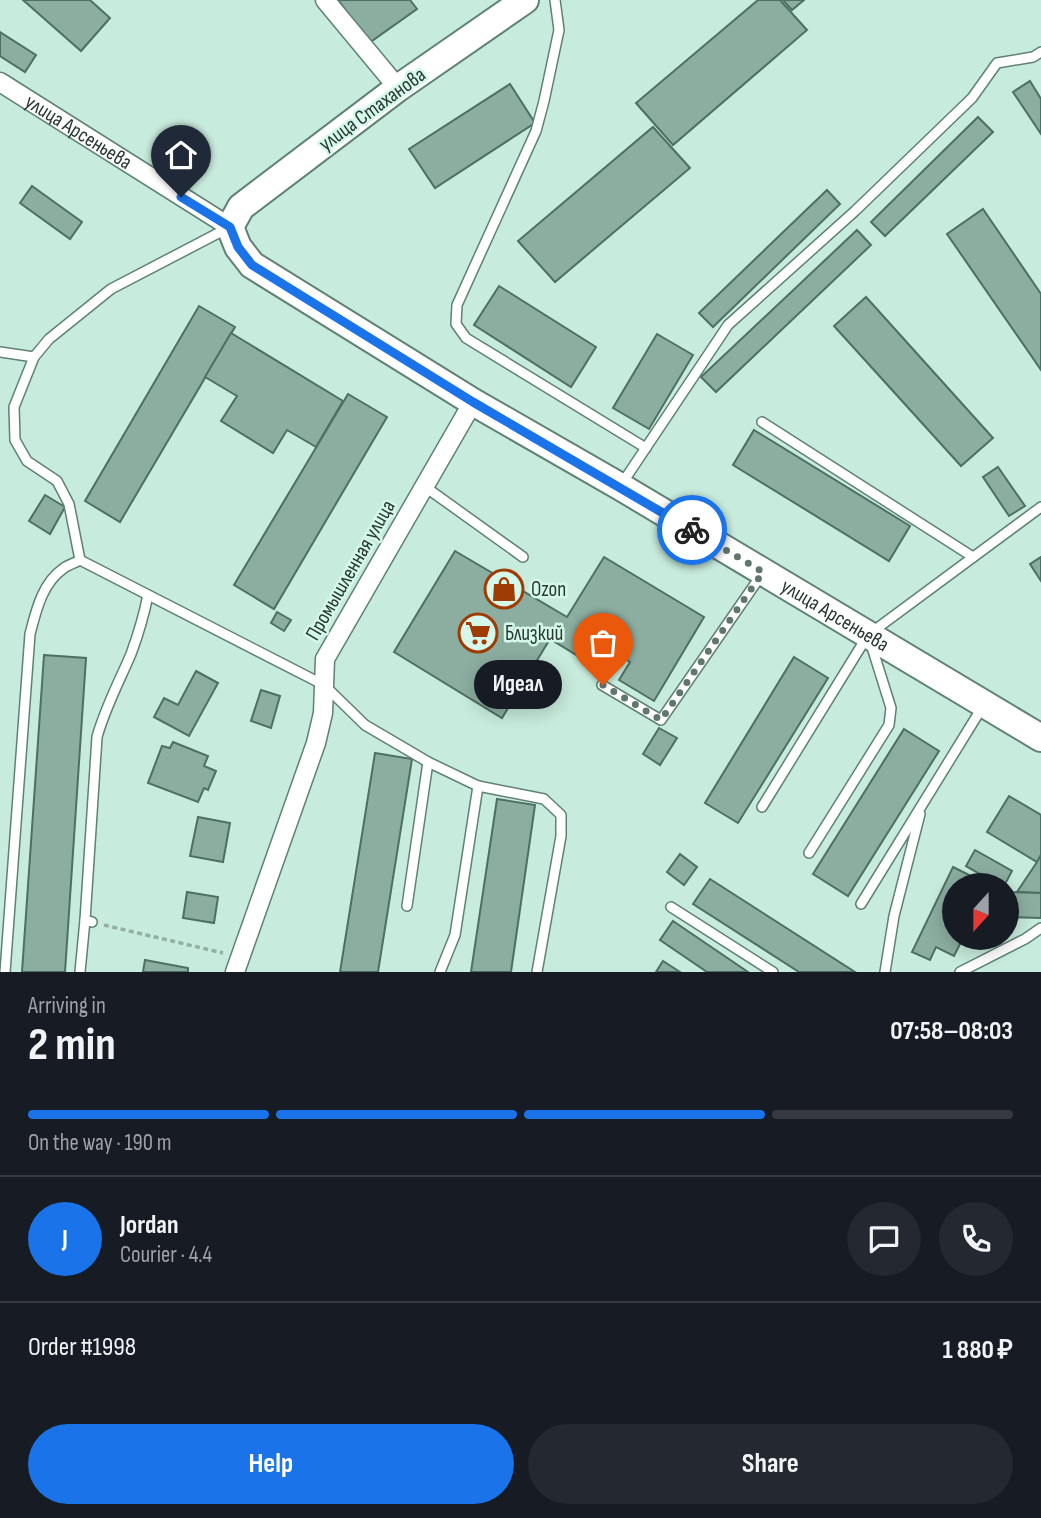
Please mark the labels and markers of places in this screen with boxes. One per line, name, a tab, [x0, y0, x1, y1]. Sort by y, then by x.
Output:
pin	[151, 125, 211, 197]
shop icon: Ozon	[483, 568, 525, 610]
place label: Ozon	[531, 577, 566, 602]
supermarket icon: Близкий	[457, 612, 499, 654]
pin	[573, 613, 633, 685]
place label: Близкий	[505, 621, 563, 646]
callout: Идеал	[474, 660, 561, 710]

